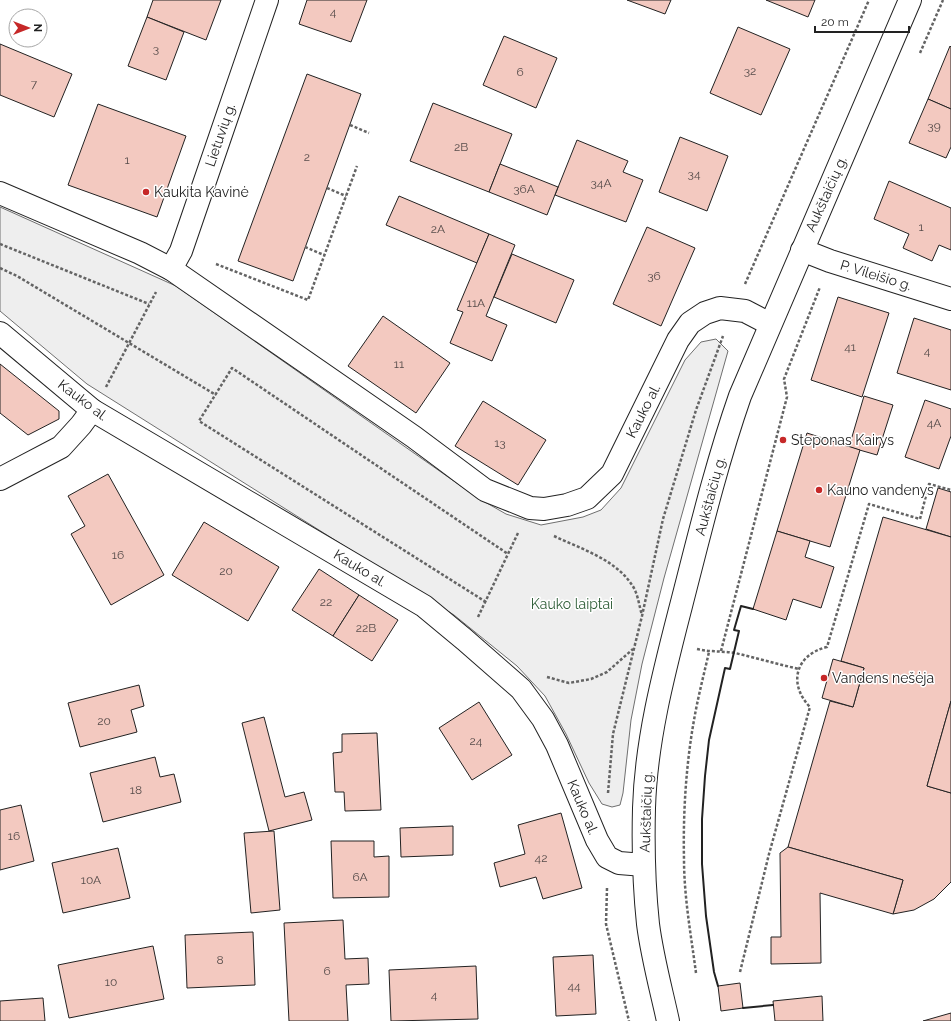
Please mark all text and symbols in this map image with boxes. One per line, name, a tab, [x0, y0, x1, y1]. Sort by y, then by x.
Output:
house number: 4	[330, 5, 337, 19]
north arrow	[8, 8, 48, 48]
scale bar	[815, 8, 909, 34]
text: 20 m	[821, 15, 849, 29]
text: N	[31, 24, 44, 32]
house number: 3	[153, 42, 159, 56]
house number: 32	[744, 64, 756, 78]
house number: 6	[516, 65, 524, 79]
house number: 7	[31, 77, 38, 91]
street label: Lietuvių g.	[202, 101, 238, 169]
house number: 39	[927, 119, 941, 133]
house number: 2B	[454, 140, 468, 154]
house number: 2	[304, 150, 310, 164]
house number: 1	[124, 153, 130, 167]
street label: Aukštaičių g.	[802, 154, 850, 234]
house number: 34	[688, 167, 701, 181]
house number: 34A	[590, 176, 612, 190]
house number: 36A	[513, 182, 535, 196]
place label: Kaukita Kavinė	[154, 184, 249, 200]
marker: Kaukita Kavinė	[141, 187, 151, 197]
house number: 1	[918, 220, 924, 234]
house number: 2A	[431, 222, 445, 236]
street label: P. Vileišio g.	[838, 257, 914, 293]
house number: 36	[647, 269, 661, 283]
house number: 11A	[467, 296, 485, 310]
house number: 41	[844, 340, 856, 354]
house number: 4	[924, 344, 931, 358]
house number: 11	[394, 357, 404, 371]
street label: Kauko al.	[55, 376, 111, 424]
street label: Kauko al.	[623, 382, 663, 440]
house number: 4A	[927, 416, 941, 430]
place label: Steponas Kairys	[791, 432, 894, 448]
marker: Steponas Kairys	[778, 435, 788, 445]
house number: 13	[494, 436, 506, 450]
street label: Aukštaičių g.	[692, 455, 728, 537]
place label: Kauno vandenys	[827, 482, 934, 498]
marker: Kauno vandenys	[814, 485, 824, 495]
street label: Kauko al.	[331, 546, 389, 590]
house number: 16	[112, 548, 124, 562]
house number: 20	[219, 564, 233, 578]
house number: 22	[320, 595, 332, 609]
park label: Kauko laiptai	[531, 596, 613, 612]
house number: 22B	[356, 621, 376, 635]
place label: Vandens nešėja	[832, 670, 934, 686]
marker: Vandens nešėja	[819, 673, 829, 683]
house number: 20	[97, 714, 111, 728]
house number: 24	[470, 734, 483, 748]
street label: Aukštaičių g.	[637, 771, 655, 853]
street label: Kauko al.	[564, 777, 602, 837]
house number: 18	[130, 783, 142, 797]
house number: 16	[8, 829, 20, 843]
house number: 42	[535, 851, 547, 865]
house number: 6A	[352, 870, 368, 884]
house number: 10A	[81, 873, 101, 887]
house number: 8	[216, 953, 224, 967]
house number: 6	[323, 964, 331, 978]
house number: 10	[105, 975, 117, 989]
house number: 44	[567, 979, 581, 993]
house number: 4	[431, 988, 438, 1002]

